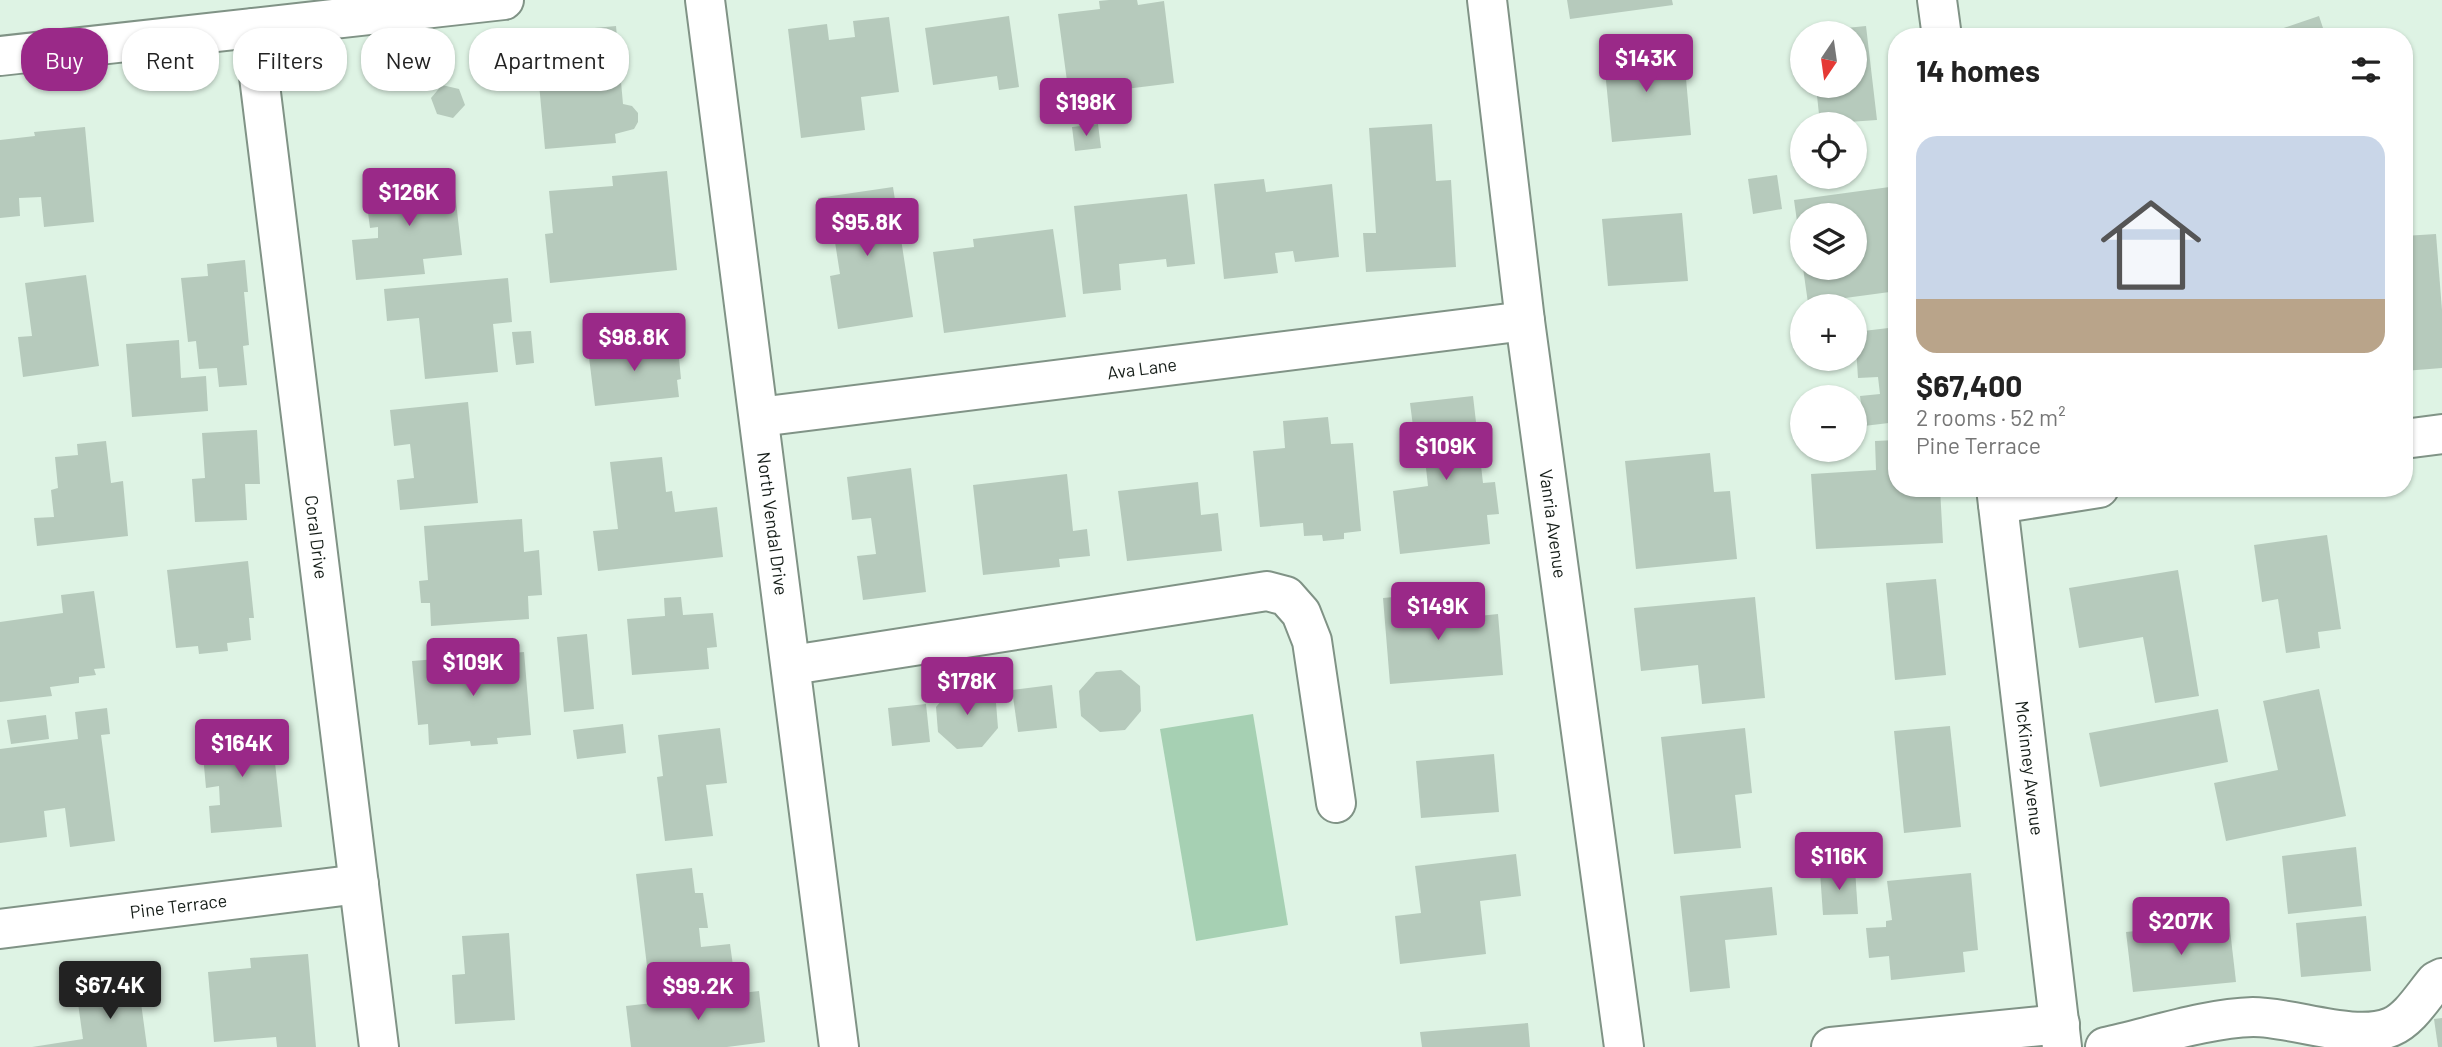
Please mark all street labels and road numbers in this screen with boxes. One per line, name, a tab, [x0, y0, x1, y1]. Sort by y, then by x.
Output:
street label: Ava Lane	[1106, 353, 1178, 383]
street label: North Vendal Drive	[753, 451, 793, 597]
street label: Vanria Avenue	[1535, 468, 1572, 580]
street label: Coral Drive	[301, 494, 333, 580]
street label: McKinney Avenue	[2011, 699, 2049, 837]
street label: Pine Terrace	[129, 889, 228, 923]

